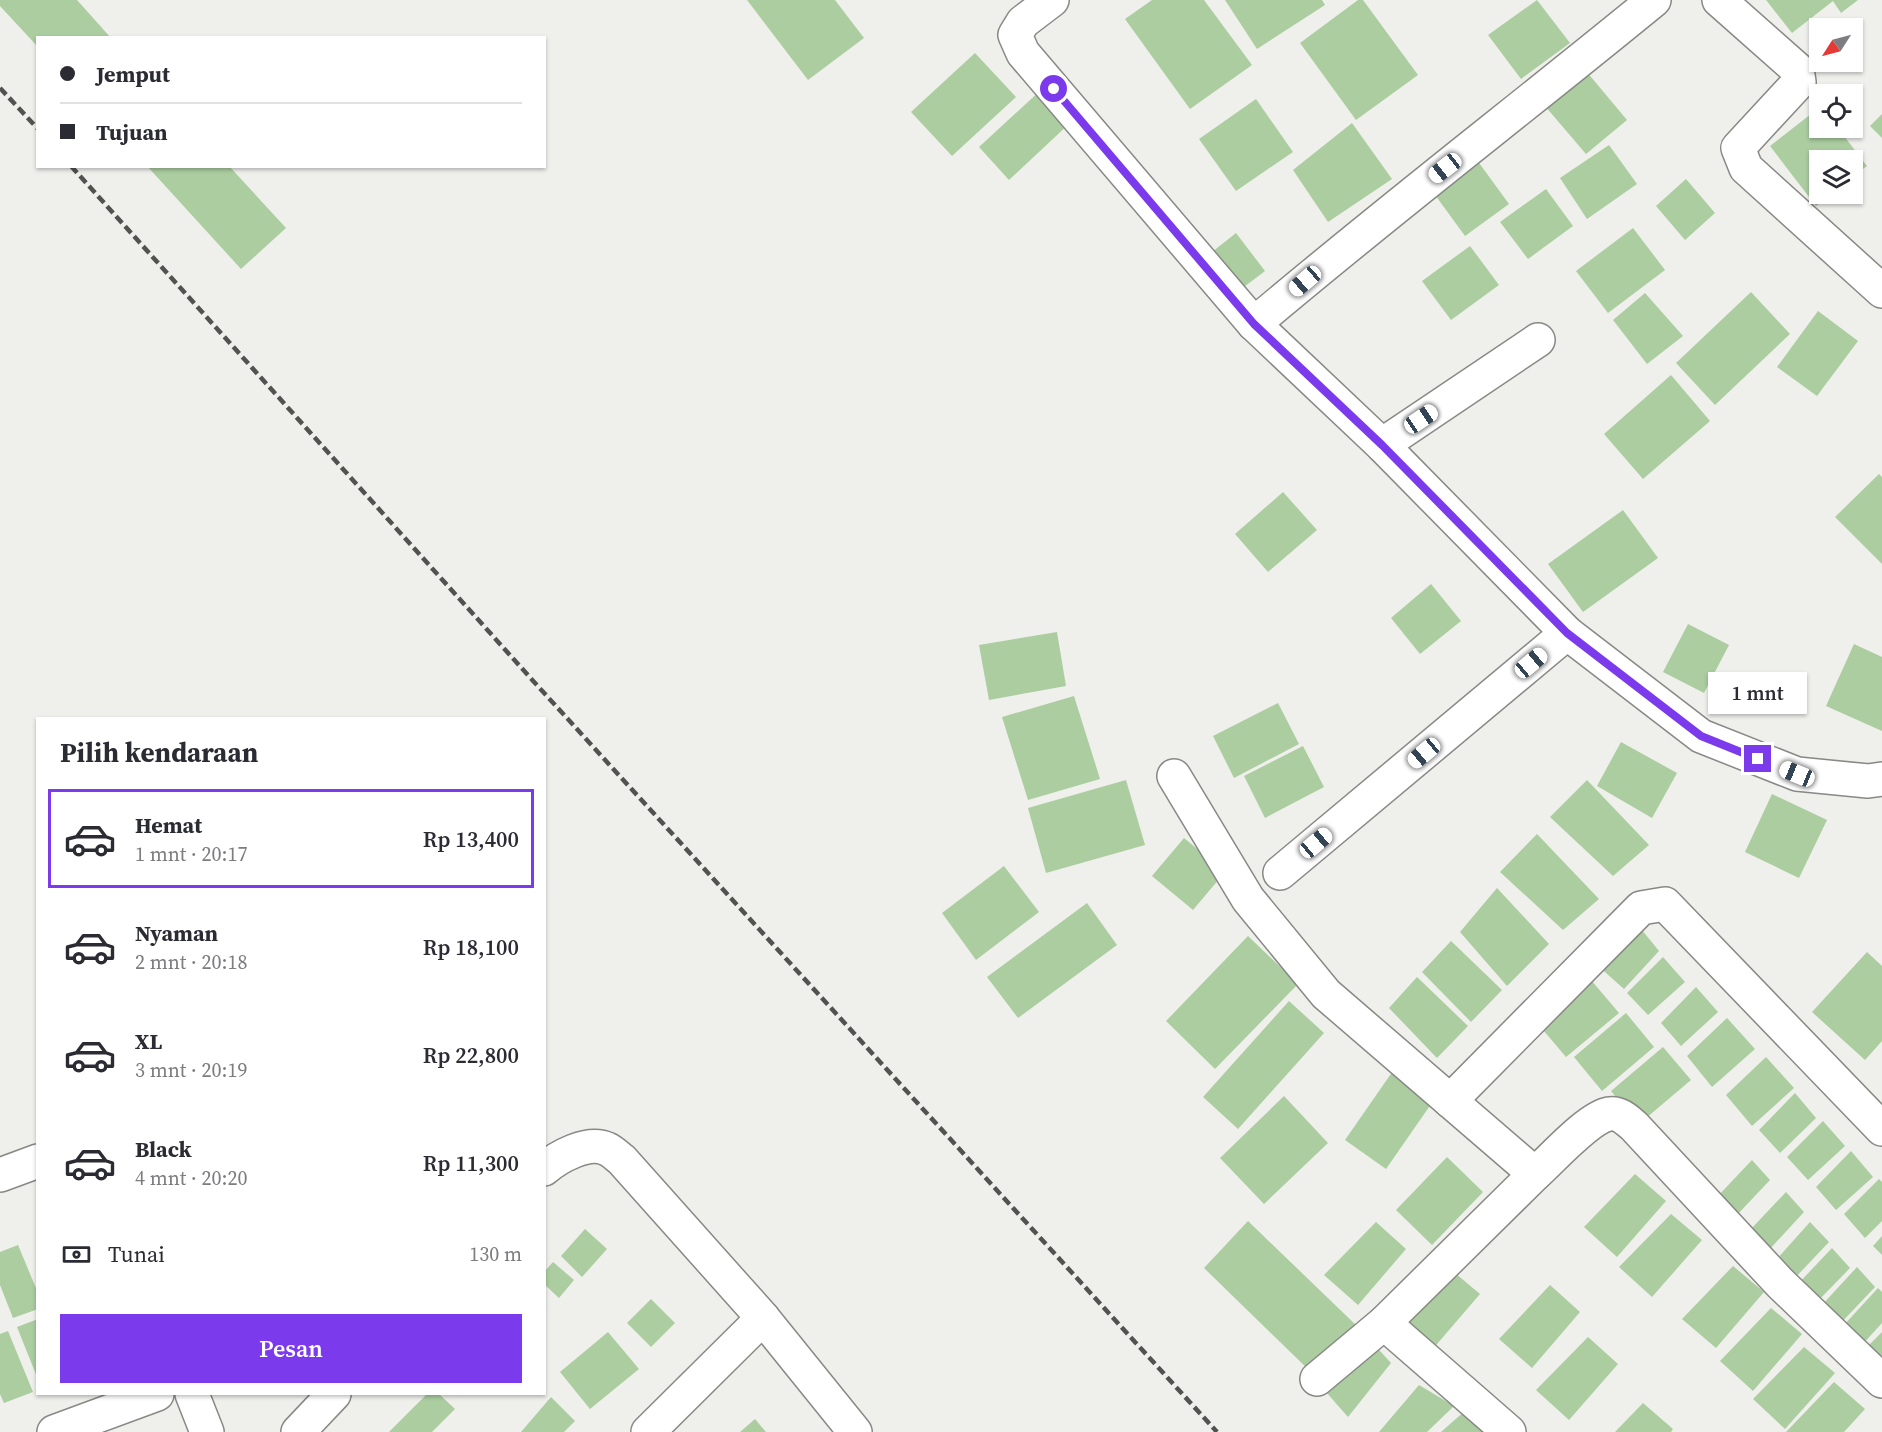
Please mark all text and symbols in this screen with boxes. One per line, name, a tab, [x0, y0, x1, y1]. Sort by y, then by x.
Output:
north arrow	[1809, 18, 1863, 72]
map controls	[1809, 18, 1863, 204]
text: Jemput	[96, 59, 170, 89]
route start	[1040, 75, 1067, 102]
button: locate	[1809, 84, 1863, 138]
text: Tujuan	[96, 117, 168, 147]
car	[1425, 150, 1465, 186]
button: layers	[1809, 150, 1863, 204]
car	[1286, 262, 1324, 300]
car	[1401, 401, 1441, 437]
car	[1511, 645, 1551, 681]
callout: 1 mnt	[1708, 672, 1808, 714]
text: 1 mnt	[1732, 679, 1783, 707]
text: Pilih kendaraan	[60, 734, 258, 771]
car	[1404, 735, 1444, 771]
route end	[1744, 745, 1771, 772]
car	[1777, 759, 1817, 789]
text: Hemat	[135, 810, 202, 840]
icon: car	[63, 812, 117, 866]
text: Rp 13,400	[423, 824, 519, 854]
car	[1296, 825, 1336, 861]
text: 1 mnt · 20:17	[135, 840, 248, 868]
text: Nyaman	[135, 918, 218, 948]
icon: car	[63, 920, 117, 974]
text: Rp 18,100	[423, 932, 519, 962]
text: 2 mnt · 20:18	[135, 948, 248, 976]
text: XL	[135, 1026, 162, 1056]
icon: car	[63, 1028, 117, 1082]
text: Rp 22,800	[423, 1040, 519, 1070]
text: 3 mnt · 20:19	[135, 1056, 248, 1084]
text: Black	[135, 1134, 192, 1164]
icon: car	[63, 1136, 117, 1190]
text: Rp 11,300	[423, 1148, 519, 1178]
text: 4 mnt · 20:20	[135, 1164, 248, 1192]
icon: cash	[60, 1238, 93, 1271]
text: Tunai	[108, 1239, 165, 1269]
text: 130 m	[469, 1240, 522, 1268]
button: Pesan	[60, 1314, 522, 1383]

